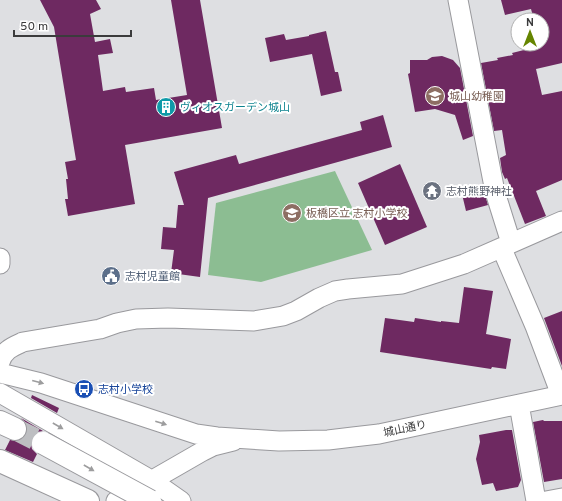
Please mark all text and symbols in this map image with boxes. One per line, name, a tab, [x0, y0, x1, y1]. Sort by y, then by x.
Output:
scale bar	[14, 12, 131, 38]
north arrow	[510, 12, 550, 52]
text: N	[526, 16, 534, 30]
text: 50 m	[20, 19, 48, 35]
school or university icon: 城山幼稚園	[424, 85, 446, 107]
place label: 城山幼稚園	[449, 90, 504, 104]
building icon: ヴィオスガーデン城山	[155, 96, 177, 118]
place label: ヴィオスガーデン城山	[180, 101, 290, 115]
temple icon: 志村熊野神社	[421, 180, 443, 202]
place label: 志村熊野神社	[446, 185, 512, 199]
school or university icon: 板橋区立 志村小学校	[281, 202, 303, 224]
place label: 板橋区立 志村小学校	[306, 207, 408, 221]
public building icon: 志村児童館	[100, 265, 122, 287]
place label: 志村児童館	[125, 270, 180, 284]
bus stop icon: 志村小学校	[73, 378, 95, 400]
one-way arrow	[32, 380, 44, 386]
place label: 志村小学校	[98, 383, 153, 397]
street label: 城山通り	[382, 418, 428, 440]
one-way arrow	[156, 420, 168, 426]
one-way arrow	[52, 423, 64, 430]
one-way arrow	[83, 464, 95, 471]

